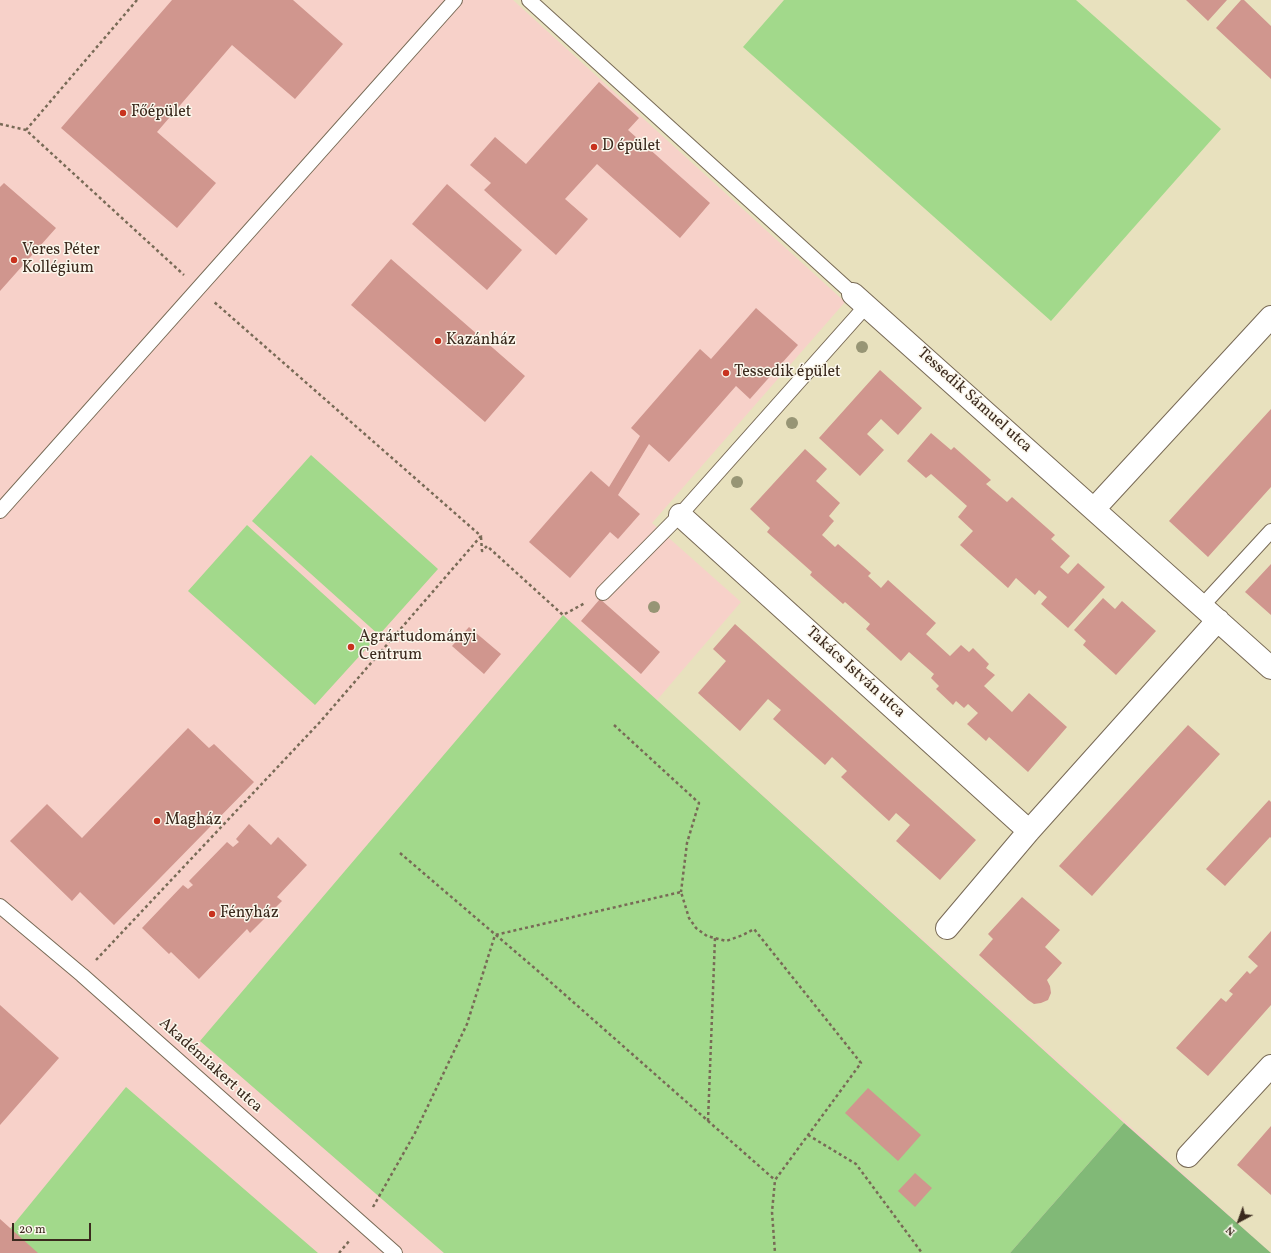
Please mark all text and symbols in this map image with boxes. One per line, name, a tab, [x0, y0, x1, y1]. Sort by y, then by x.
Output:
place label: Főépület	[131, 103, 191, 123]
marker: Főépület	[118, 108, 128, 118]
place label: D épület	[602, 137, 661, 157]
marker: D épület	[589, 142, 599, 152]
place label: Veres Péter Kollégium	[22, 241, 100, 279]
marker: Veres Péter Kollégium	[9, 255, 19, 265]
place label: Kazánház	[446, 331, 516, 351]
marker: Kazánház	[433, 336, 443, 346]
street label: Tessedik Sámuel utca	[913, 344, 1035, 458]
place label: Tessedik épület	[734, 363, 841, 383]
marker: Tessedik épület	[721, 368, 731, 378]
street label: Takács István utca	[801, 623, 909, 723]
place label: Agrártudományi Centrum	[359, 628, 477, 666]
marker: Agrártudományi Centrum	[346, 642, 356, 652]
place label: Magház	[165, 811, 222, 831]
marker: Magház	[152, 816, 162, 826]
place label: Fényház	[220, 904, 279, 924]
marker: Fényház	[207, 909, 217, 919]
street label: Akadémiakert utca	[154, 1014, 266, 1118]
north arrow	[1219, 1201, 1259, 1241]
scale bar	[14, 1215, 93, 1241]
text: 20 m	[19, 1222, 46, 1238]
text: N	[1223, 1222, 1239, 1239]

